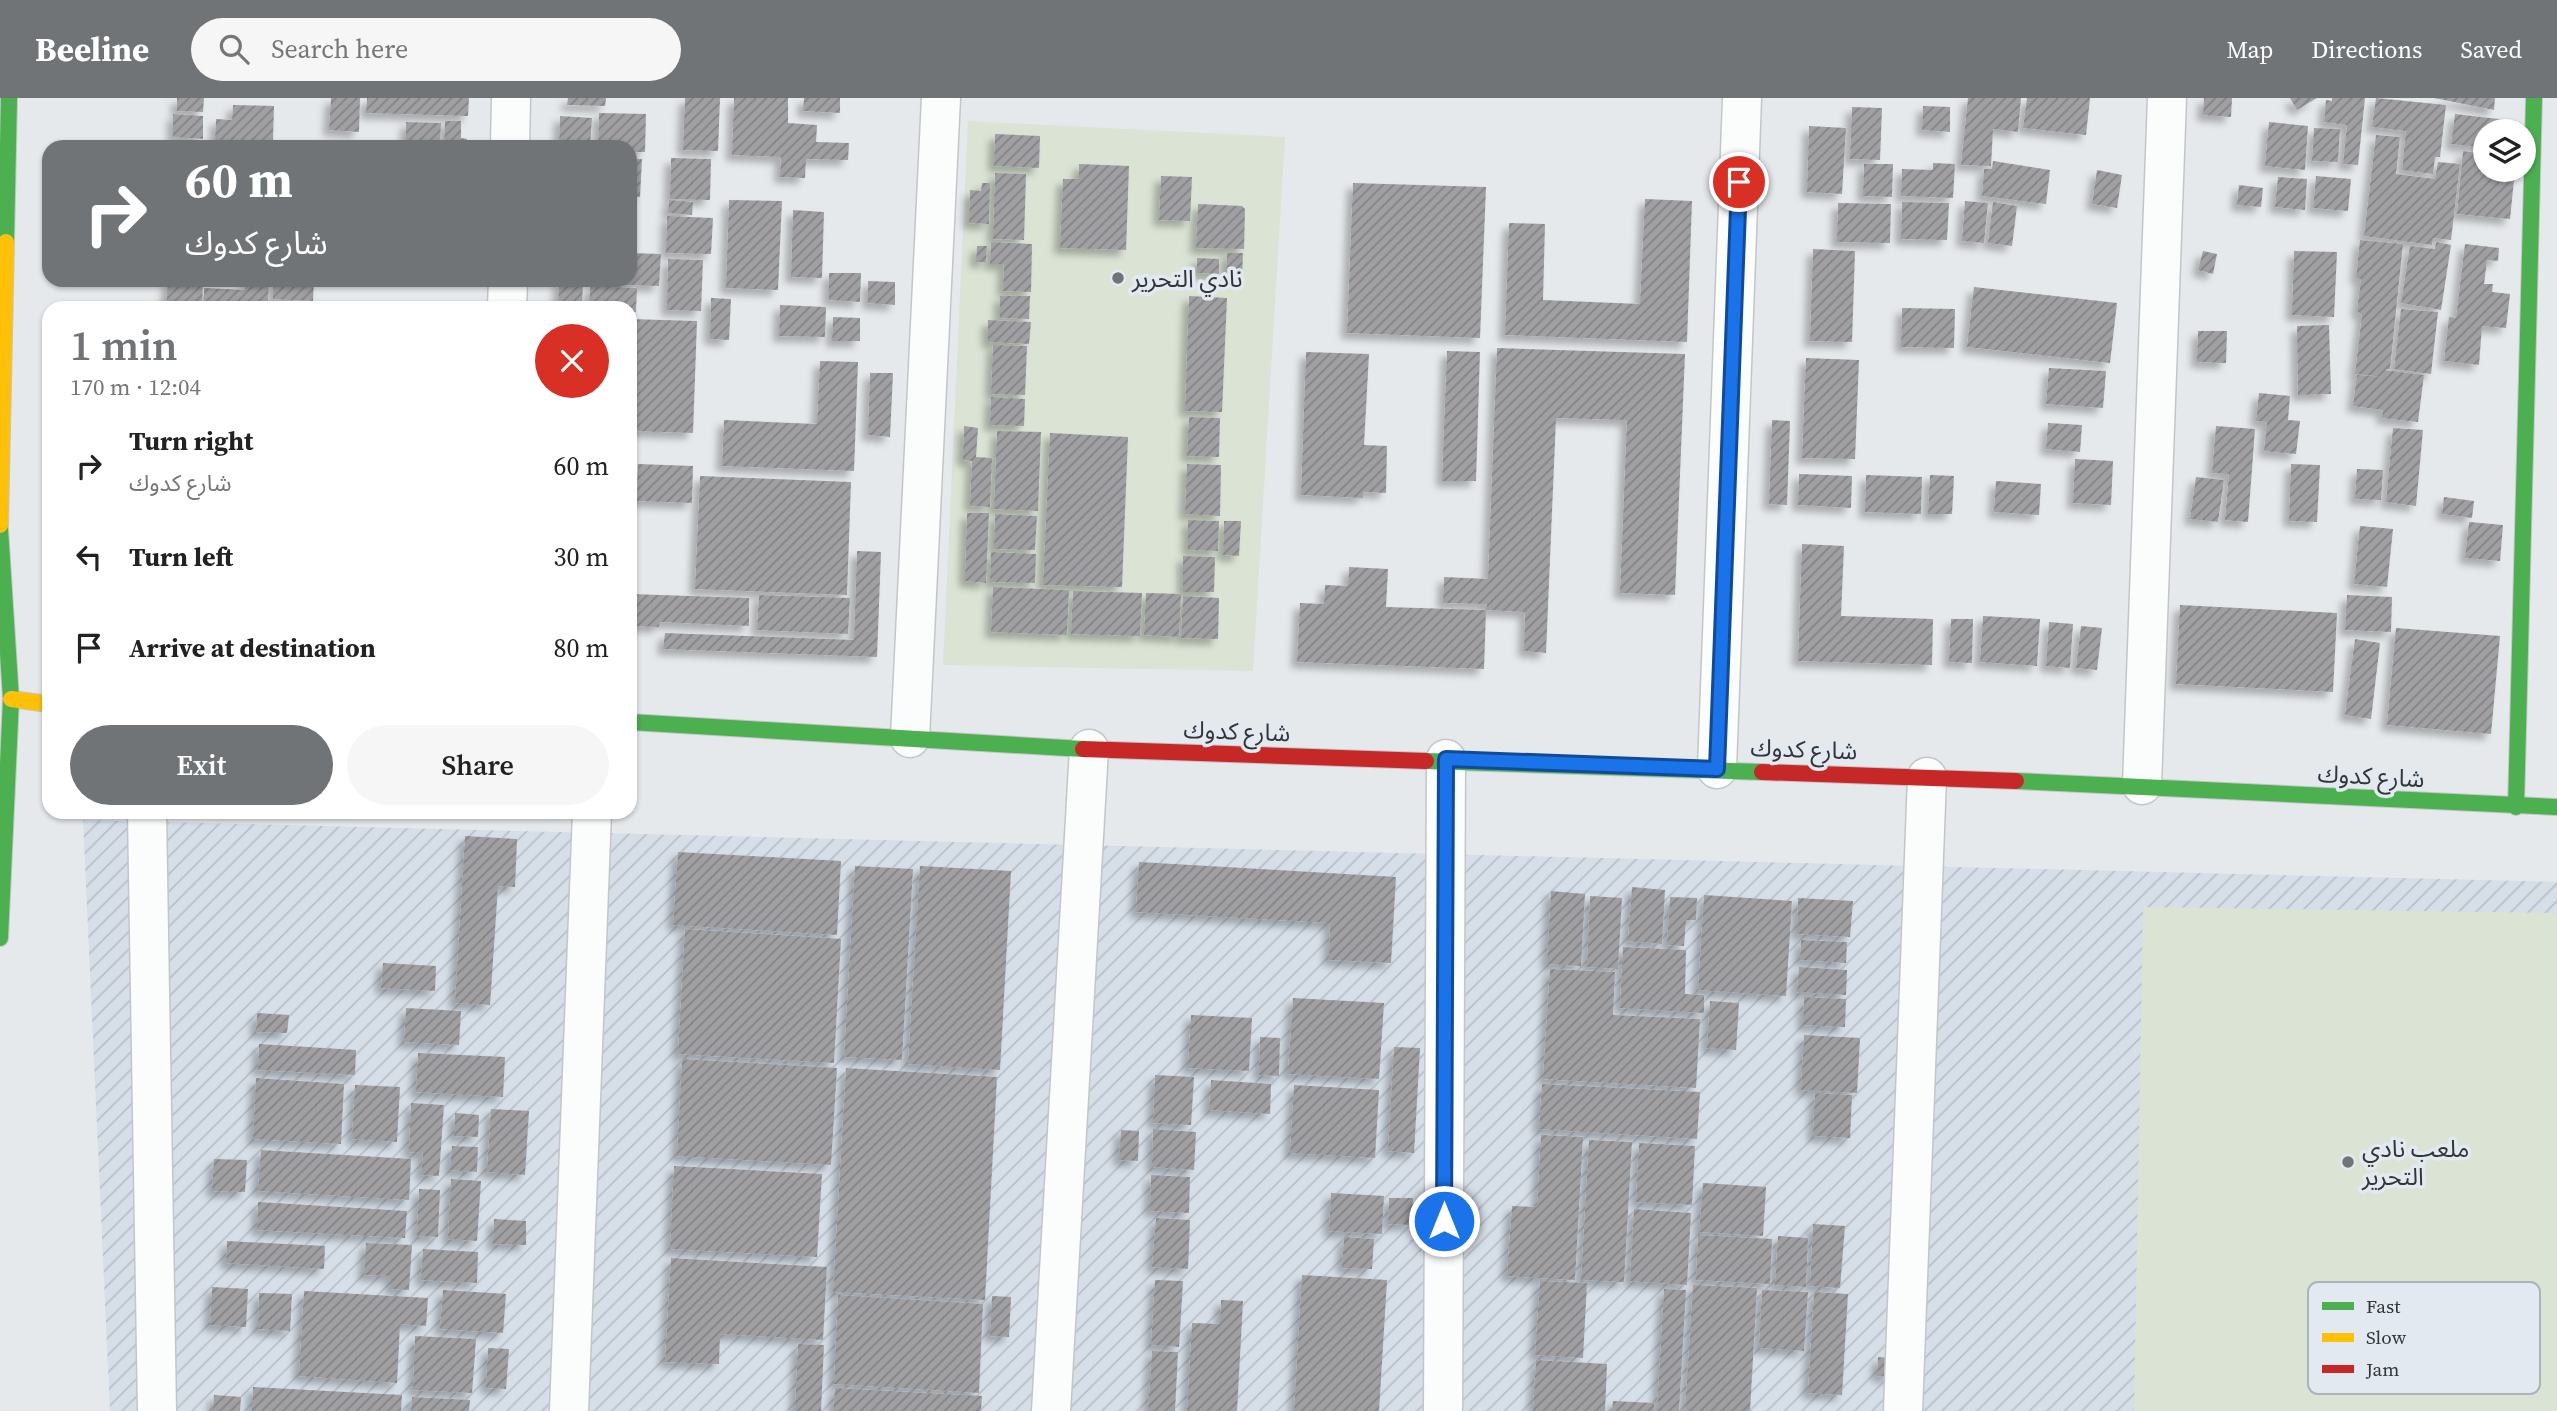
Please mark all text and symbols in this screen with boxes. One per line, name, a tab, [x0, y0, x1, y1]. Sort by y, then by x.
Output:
search box	[191, 18, 681, 81]
text: Beeline	[35, 27, 149, 72]
icon: search	[215, 30, 253, 68]
text: Search here	[271, 31, 408, 67]
text: Map	[2226, 33, 2273, 66]
text: Directions	[2311, 33, 2422, 66]
text: Saved	[2460, 33, 2522, 66]
map controls	[2473, 119, 2536, 182]
button: layers	[2473, 119, 2536, 182]
text: 60 m	[185, 146, 293, 213]
pin	[1709, 152, 1769, 212]
icon: arrive	[1720, 163, 1758, 201]
icon: right	[70, 168, 161, 259]
text: شارع كدوك	[185, 221, 328, 265]
place label: نادي التحرير	[1131, 262, 1242, 297]
marker: نادي التحرير	[1110, 270, 1126, 286]
text: 1 min	[70, 316, 178, 374]
button: close	[535, 324, 609, 398]
text: 170 m · 12:04	[70, 371, 201, 403]
text: Turn right	[129, 423, 253, 459]
icon: right	[70, 447, 108, 485]
text: 60 m	[554, 448, 609, 484]
text: شارع كدوك	[129, 467, 231, 499]
icon: left	[70, 538, 108, 576]
text: Turn left	[129, 539, 233, 575]
text: 30 m	[554, 539, 609, 575]
icon: arrive	[70, 629, 108, 667]
text: Arrive at destination	[129, 630, 376, 666]
text: 80 m	[554, 630, 609, 666]
street label: شارع كدوك	[1183, 713, 1291, 750]
button: Exit	[70, 725, 333, 805]
button: Share	[347, 725, 609, 805]
street label: شارع كدوك	[1750, 731, 1858, 768]
street label: شارع كدوك	[2317, 757, 2425, 796]
place label: ملعب نادي التحرير	[2361, 1132, 2469, 1193]
marker: ملعب نادي التحرير	[2340, 1154, 2356, 1170]
position arrow	[1407, 1184, 1481, 1258]
legend	[2308, 1282, 2540, 1394]
text: Fast	[2366, 1293, 2401, 1319]
text: Slow	[2366, 1324, 2407, 1350]
text: Jam	[2365, 1356, 2399, 1382]

